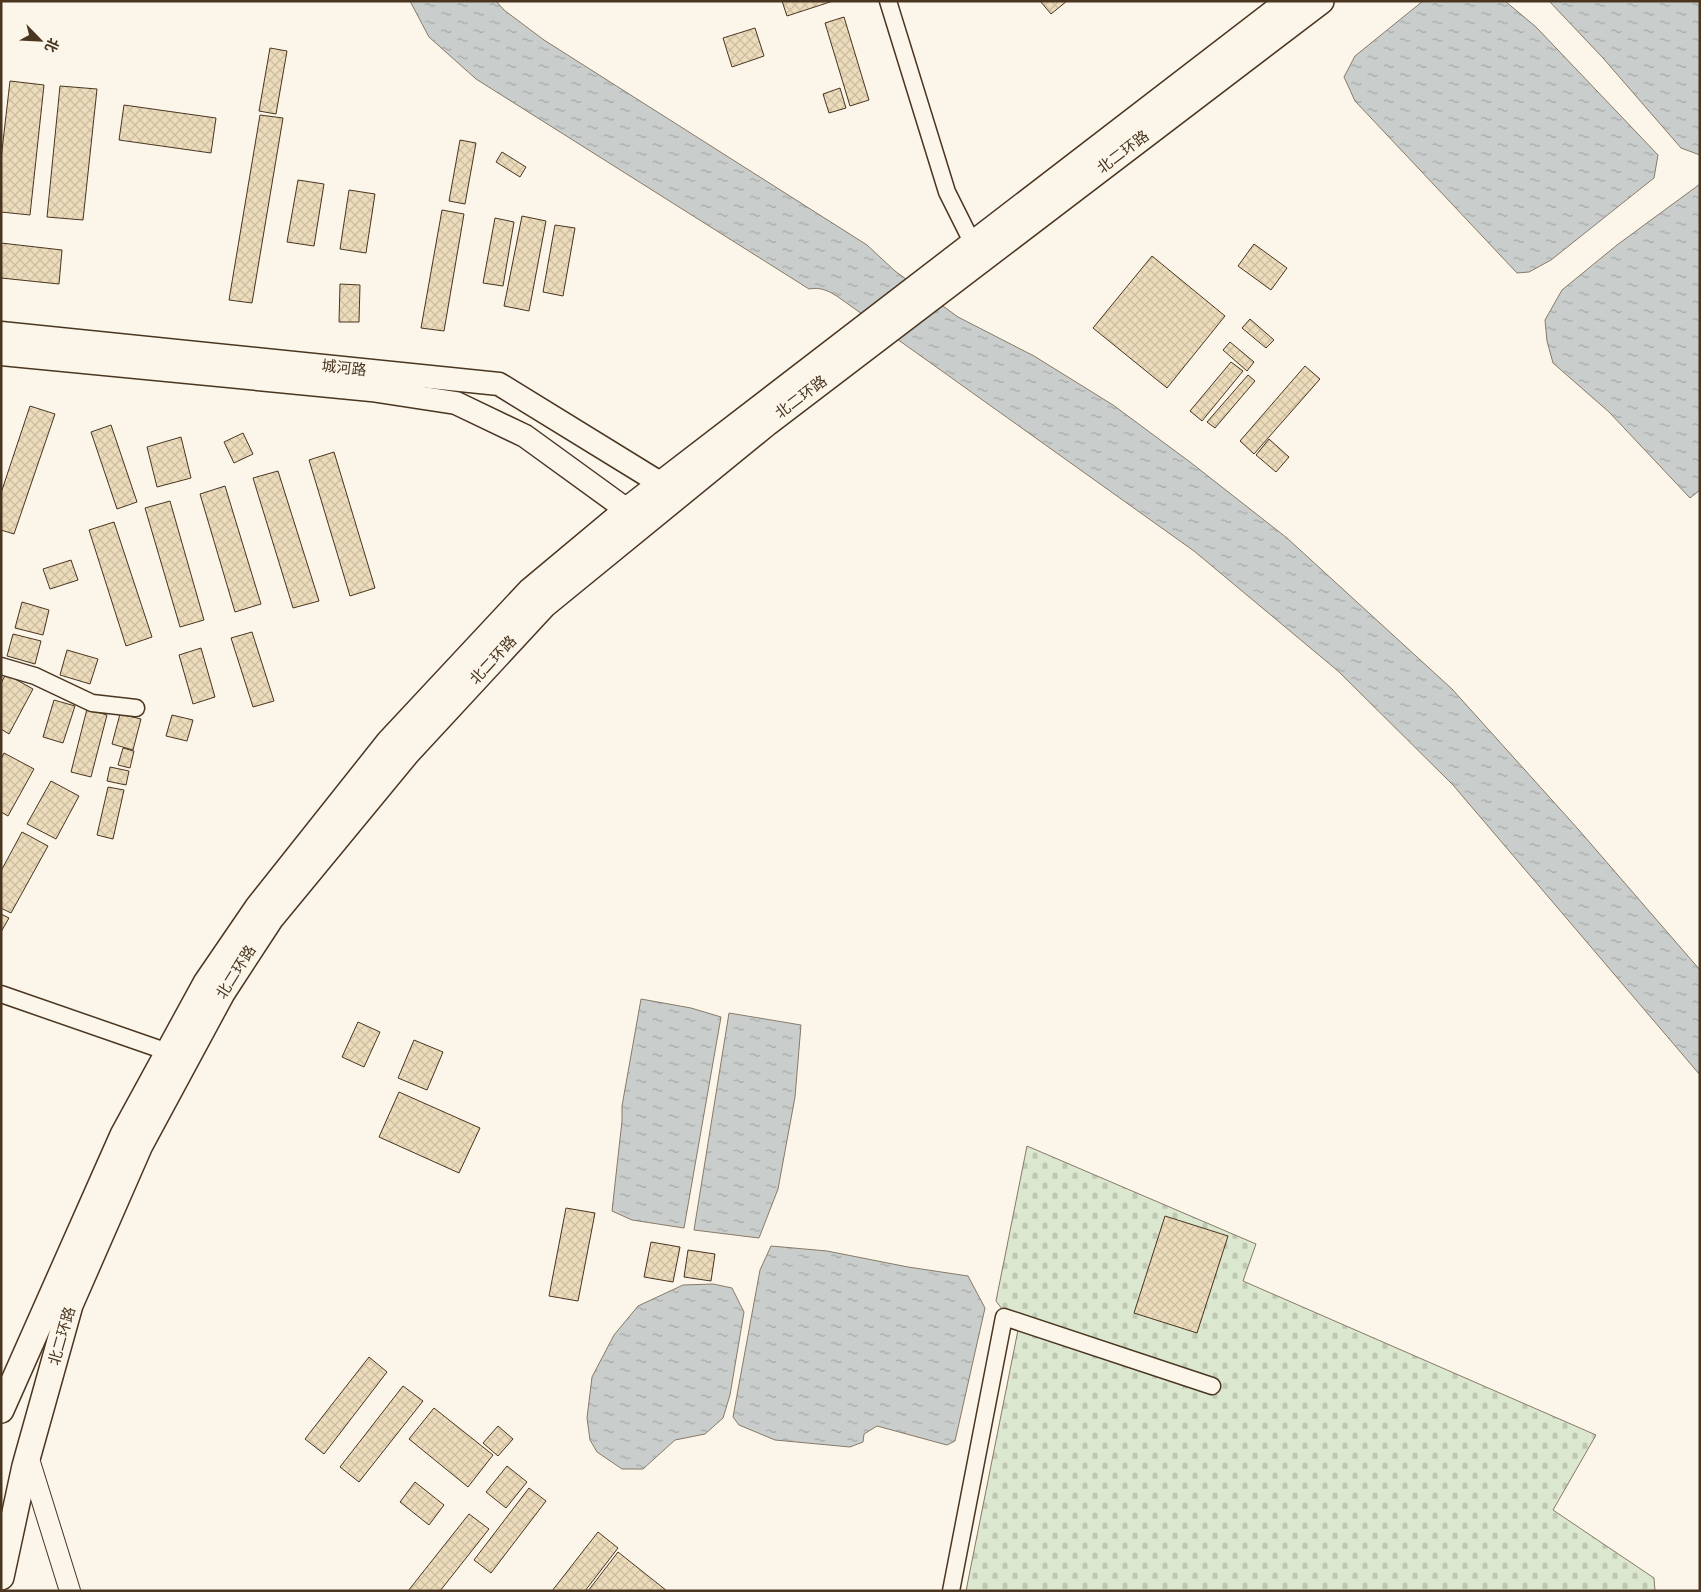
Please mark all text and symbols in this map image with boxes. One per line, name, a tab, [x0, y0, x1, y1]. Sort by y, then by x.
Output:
north arrow	[15, 15, 65, 65]
text: 北	[42, 36, 62, 55]
street label: 北二环路	[1094, 127, 1152, 177]
street label: 城河路	[321, 357, 367, 379]
street label: 北二环路	[772, 372, 830, 422]
street label: 北二环路	[466, 632, 520, 688]
street label: 北二环路	[212, 942, 260, 1002]
street label: 北二环路	[45, 1305, 79, 1367]

